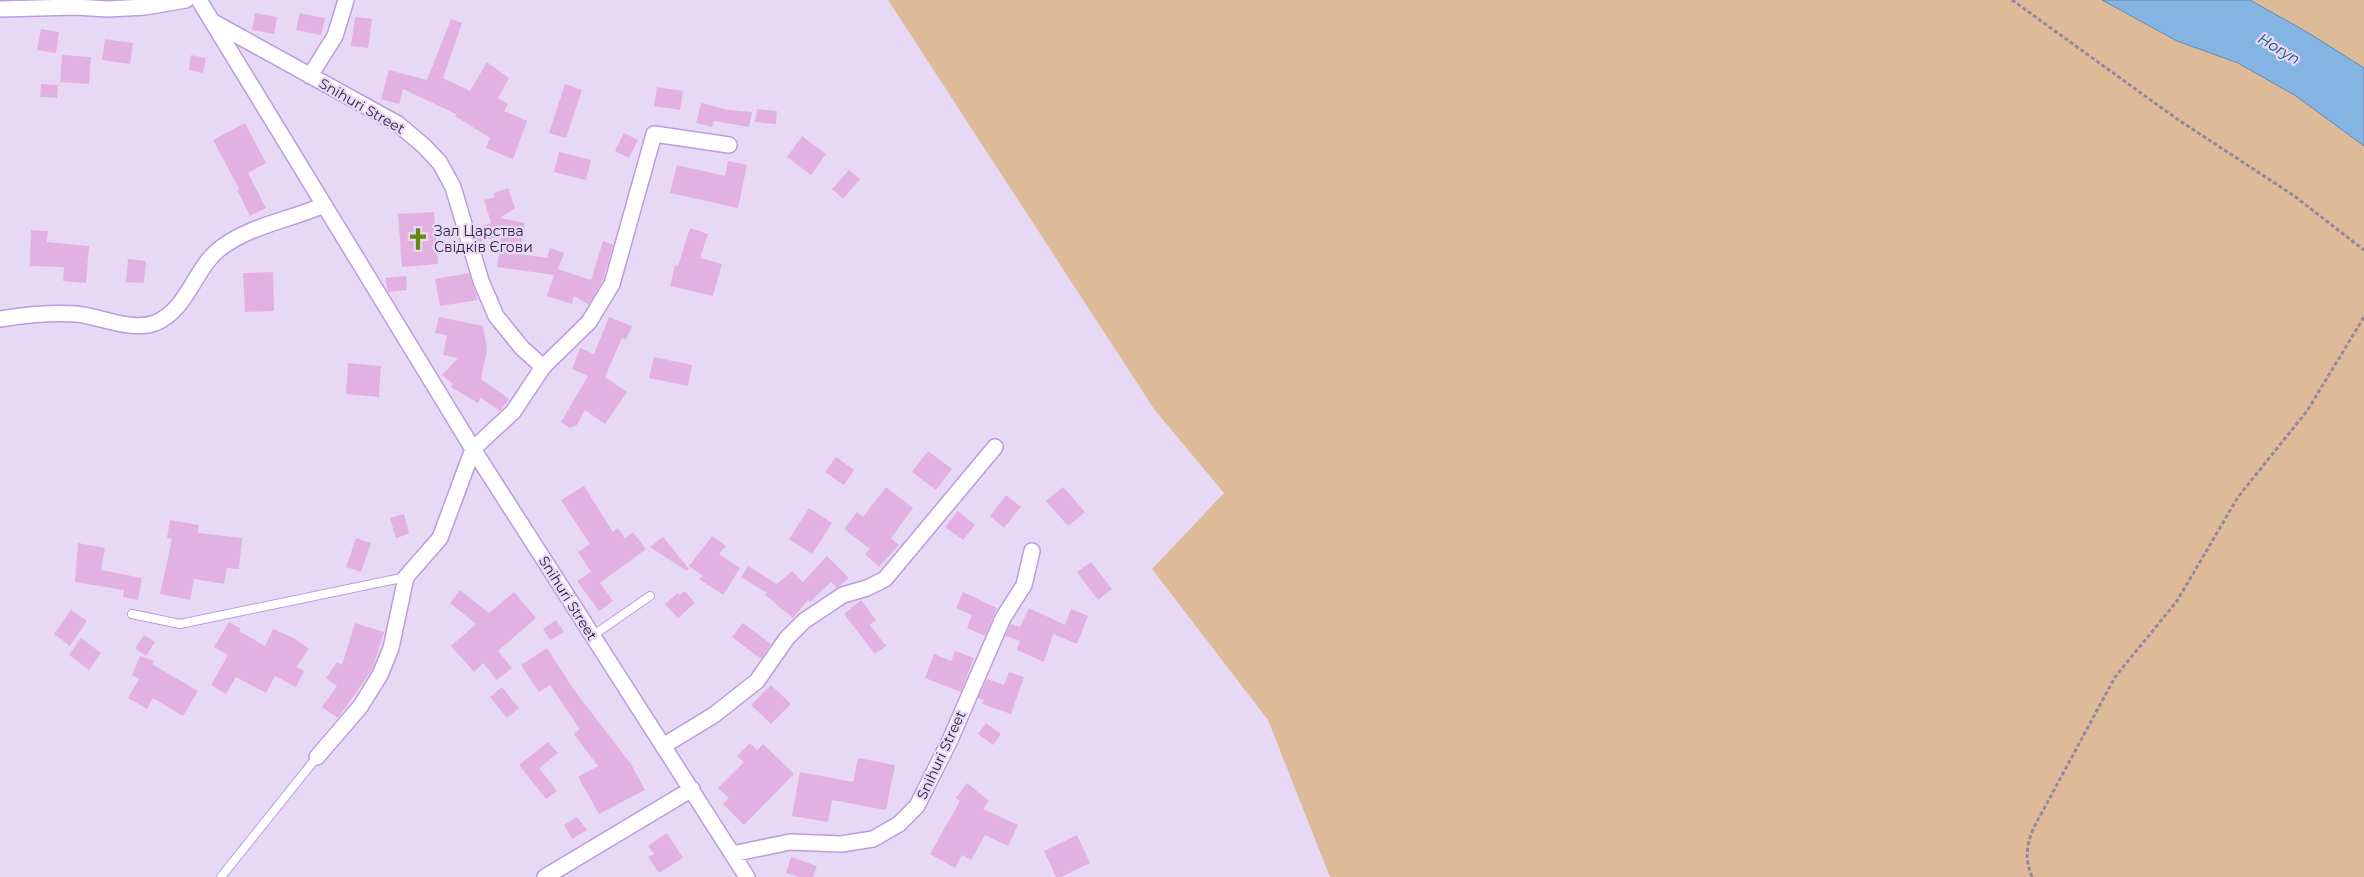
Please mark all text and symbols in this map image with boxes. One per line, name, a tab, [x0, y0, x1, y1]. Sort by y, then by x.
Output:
water label: Horyn	[2255, 29, 2304, 69]
street label: Snihuri Street	[316, 74, 408, 138]
place label: Зал Царства Свідків Єгови	[434, 222, 533, 256]
church icon: Зал Царства Свідків Єгови	[405, 226, 431, 252]
street label: Snihuri Street	[535, 553, 601, 644]
street label: Snihuri Street	[913, 707, 970, 802]

